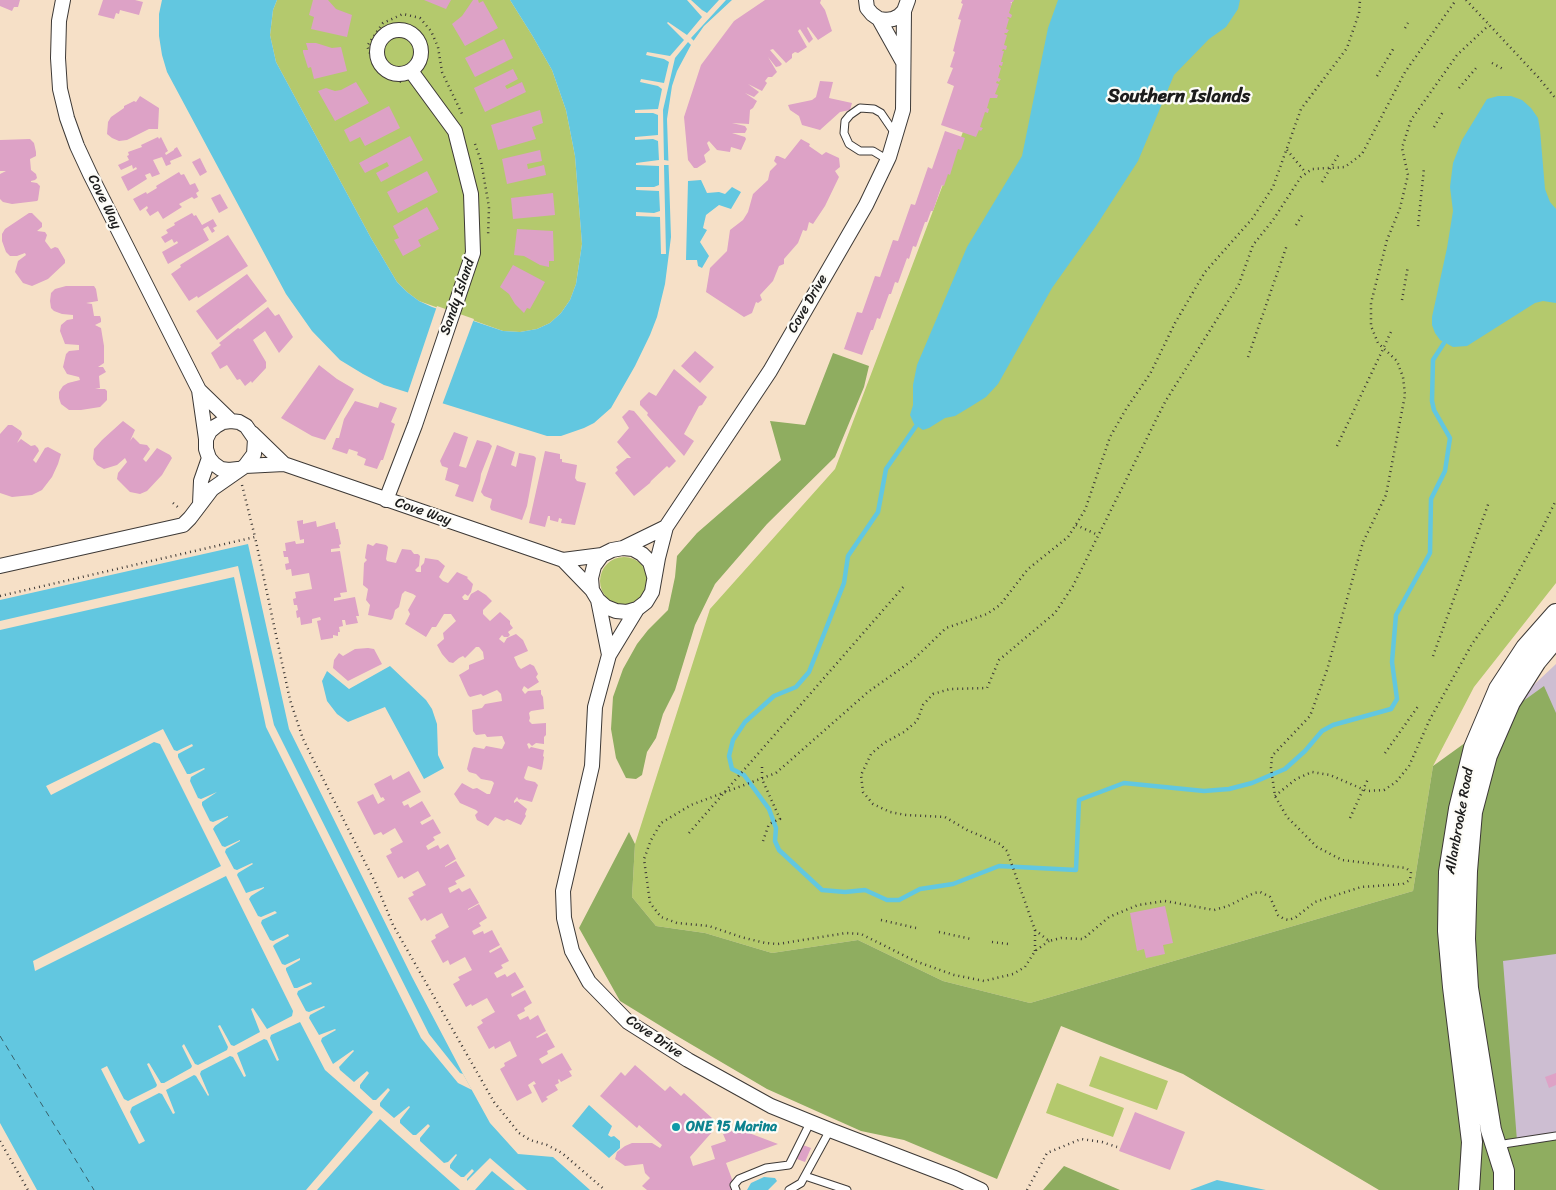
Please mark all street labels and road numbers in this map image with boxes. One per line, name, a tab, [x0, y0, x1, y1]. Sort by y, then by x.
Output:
street label: Cove Way	[84, 172, 124, 232]
street label: Sandy Island	[437, 257, 479, 337]
street label: Cove Drive	[785, 272, 831, 336]
street label: Cove Way	[393, 495, 453, 529]
street label: Allanbrooke Road	[1442, 767, 1478, 875]
street label: Cove Drive	[622, 1012, 686, 1062]

